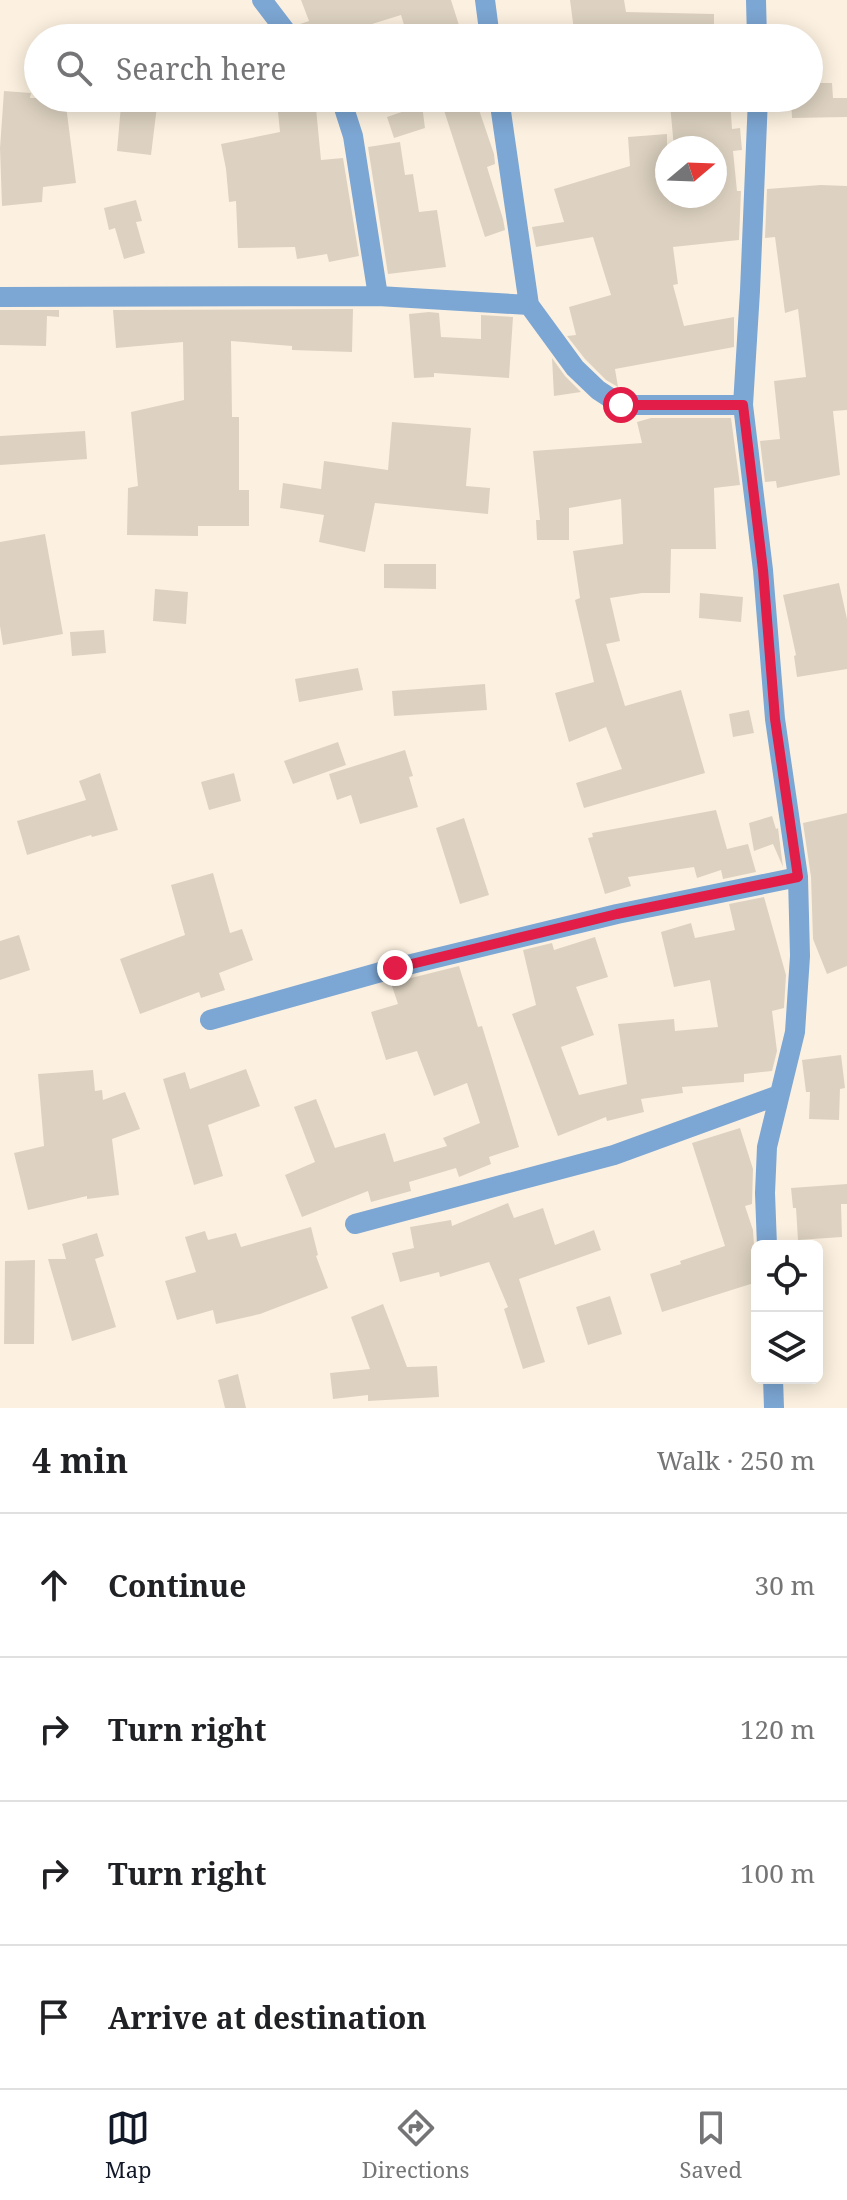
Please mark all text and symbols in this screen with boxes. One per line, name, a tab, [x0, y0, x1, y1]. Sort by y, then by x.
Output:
search box	[24, 24, 823, 112]
icon: search	[52, 46, 96, 90]
text: Search here	[116, 48, 286, 89]
north arrow	[655, 136, 727, 208]
route start	[603, 387, 639, 423]
route end	[377, 950, 413, 986]
map controls	[751, 1240, 823, 1384]
button: locate	[751, 1240, 823, 1312]
button: layers	[751, 1312, 823, 1384]
text: 4 min	[32, 1437, 128, 1483]
text: Walk · 250 m	[657, 1442, 815, 1478]
icon: ahead	[32, 1563, 76, 1607]
text: Continue	[108, 1565, 246, 1606]
text: 30 m	[755, 1567, 815, 1603]
icon: right	[32, 1707, 76, 1751]
text: Turn right	[108, 1709, 266, 1750]
text: 120 m	[740, 1711, 815, 1747]
icon: right	[32, 1851, 76, 1895]
text: Turn right	[108, 1853, 266, 1894]
text: 100 m	[740, 1855, 815, 1891]
icon: arrive	[32, 1995, 76, 2039]
text: Arrive at destination	[108, 1997, 427, 2038]
tab: Map	[105, 2106, 152, 2184]
tab: Directions	[362, 2106, 469, 2184]
tab: Saved	[680, 2106, 742, 2184]

